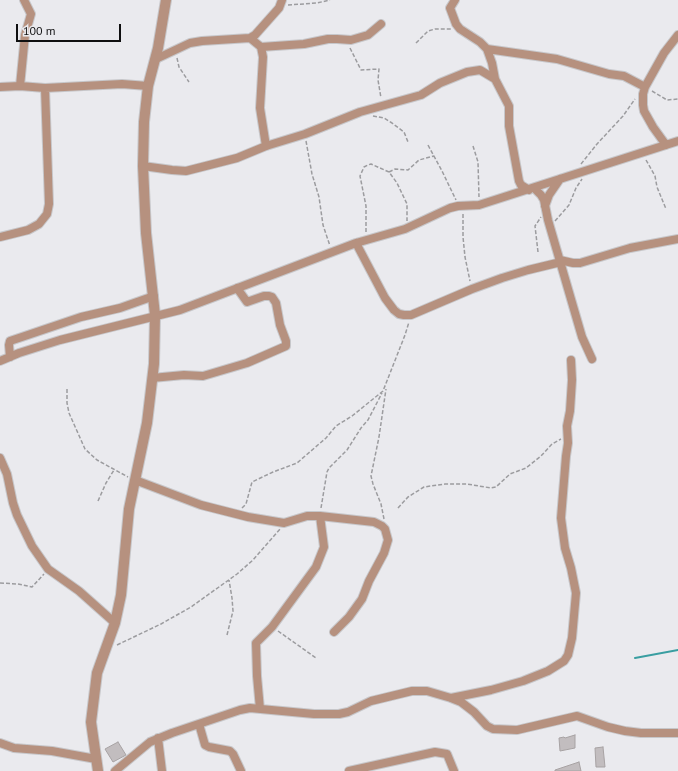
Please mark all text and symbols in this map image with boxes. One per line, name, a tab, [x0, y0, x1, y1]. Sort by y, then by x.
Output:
scale bar	[18, 16, 123, 42]
text: 100 m	[23, 23, 56, 38]

